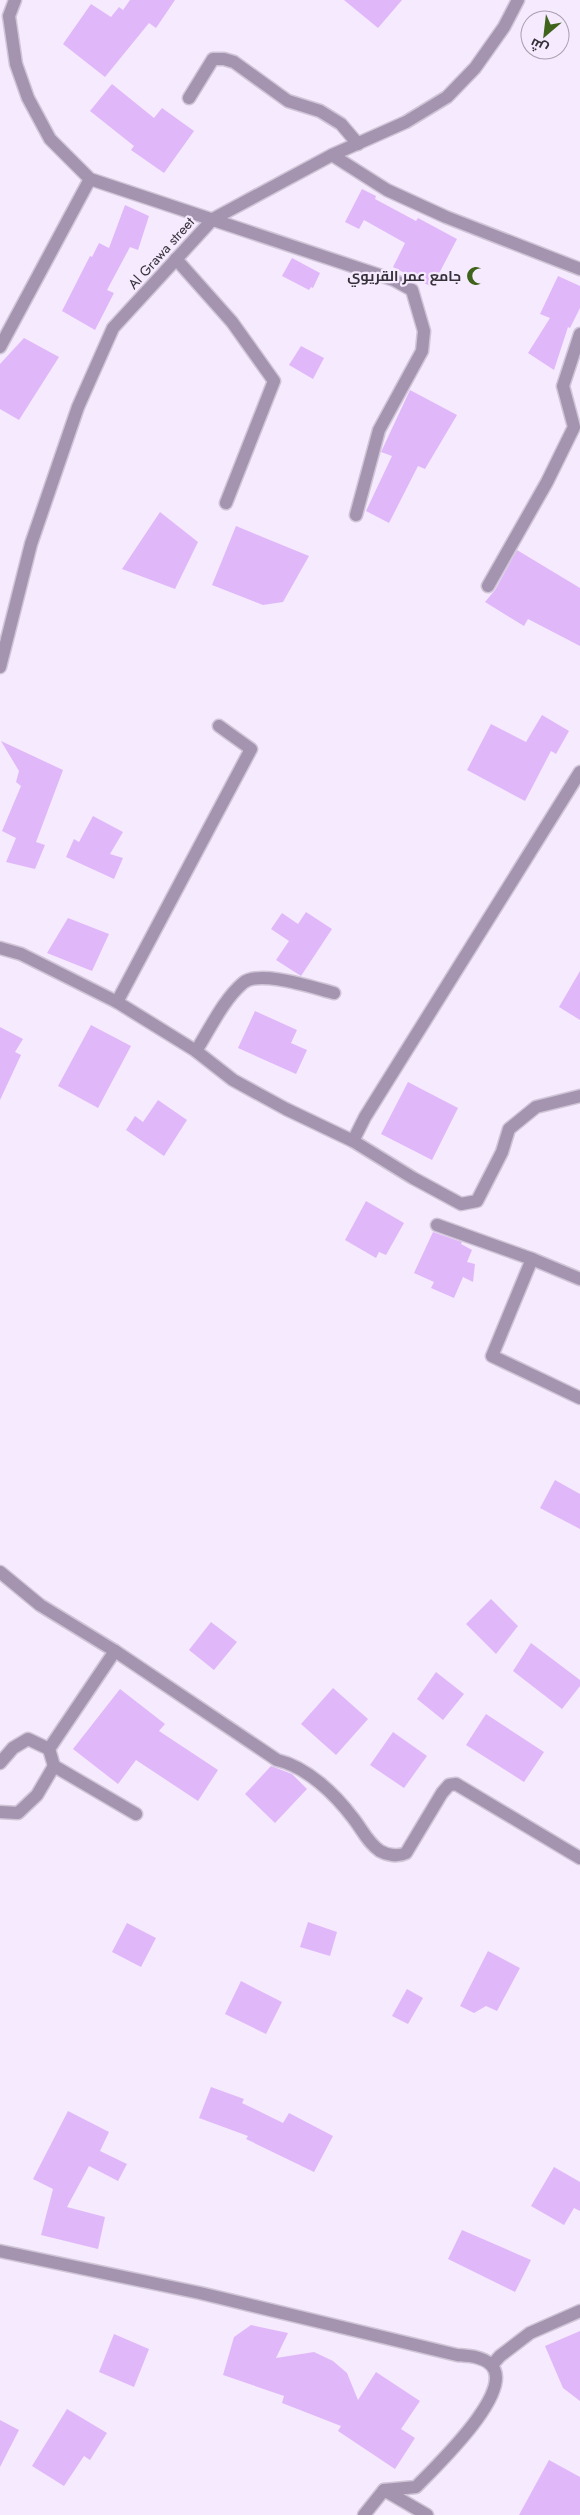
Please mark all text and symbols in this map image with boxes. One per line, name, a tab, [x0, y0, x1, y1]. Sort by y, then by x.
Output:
north arrow	[520, 10, 570, 60]
text: ش	[526, 33, 552, 60]
street label: Al Grawa street	[123, 212, 199, 293]
mosque icon: جامع عمر القريوي	[465, 265, 487, 287]
place label: جامع عمر القريوي	[347, 266, 461, 287]

